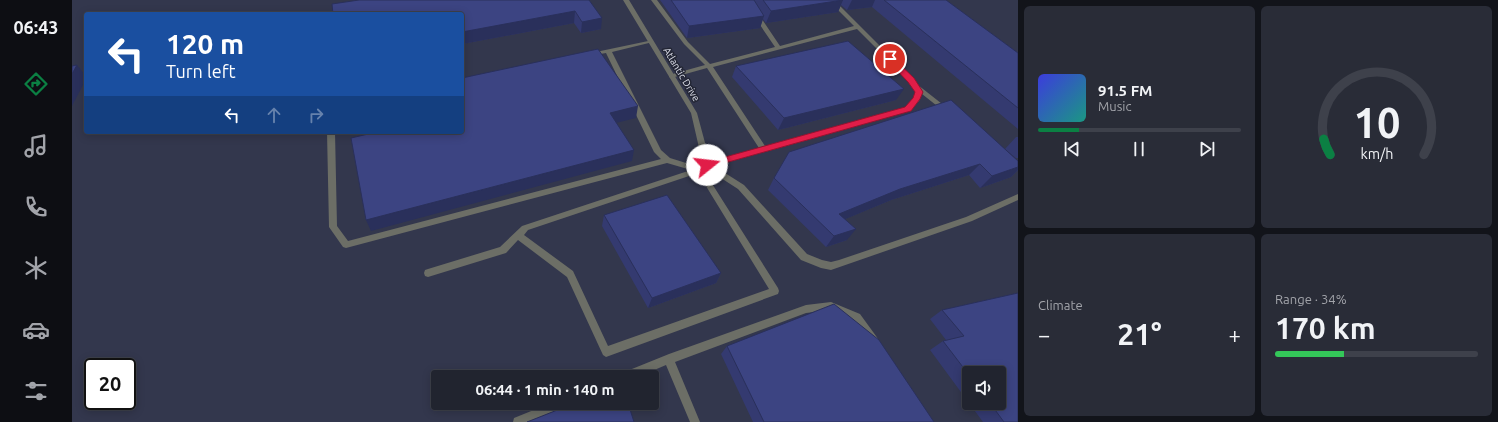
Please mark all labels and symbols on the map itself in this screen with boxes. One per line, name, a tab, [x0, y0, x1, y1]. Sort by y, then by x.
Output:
pin	[873, 42, 907, 76]
street label: Atlantic Drive	[661, 45, 702, 103]
position arrow	[686, 144, 728, 186]
speed limit sign: 20	[84, 358, 136, 410]

